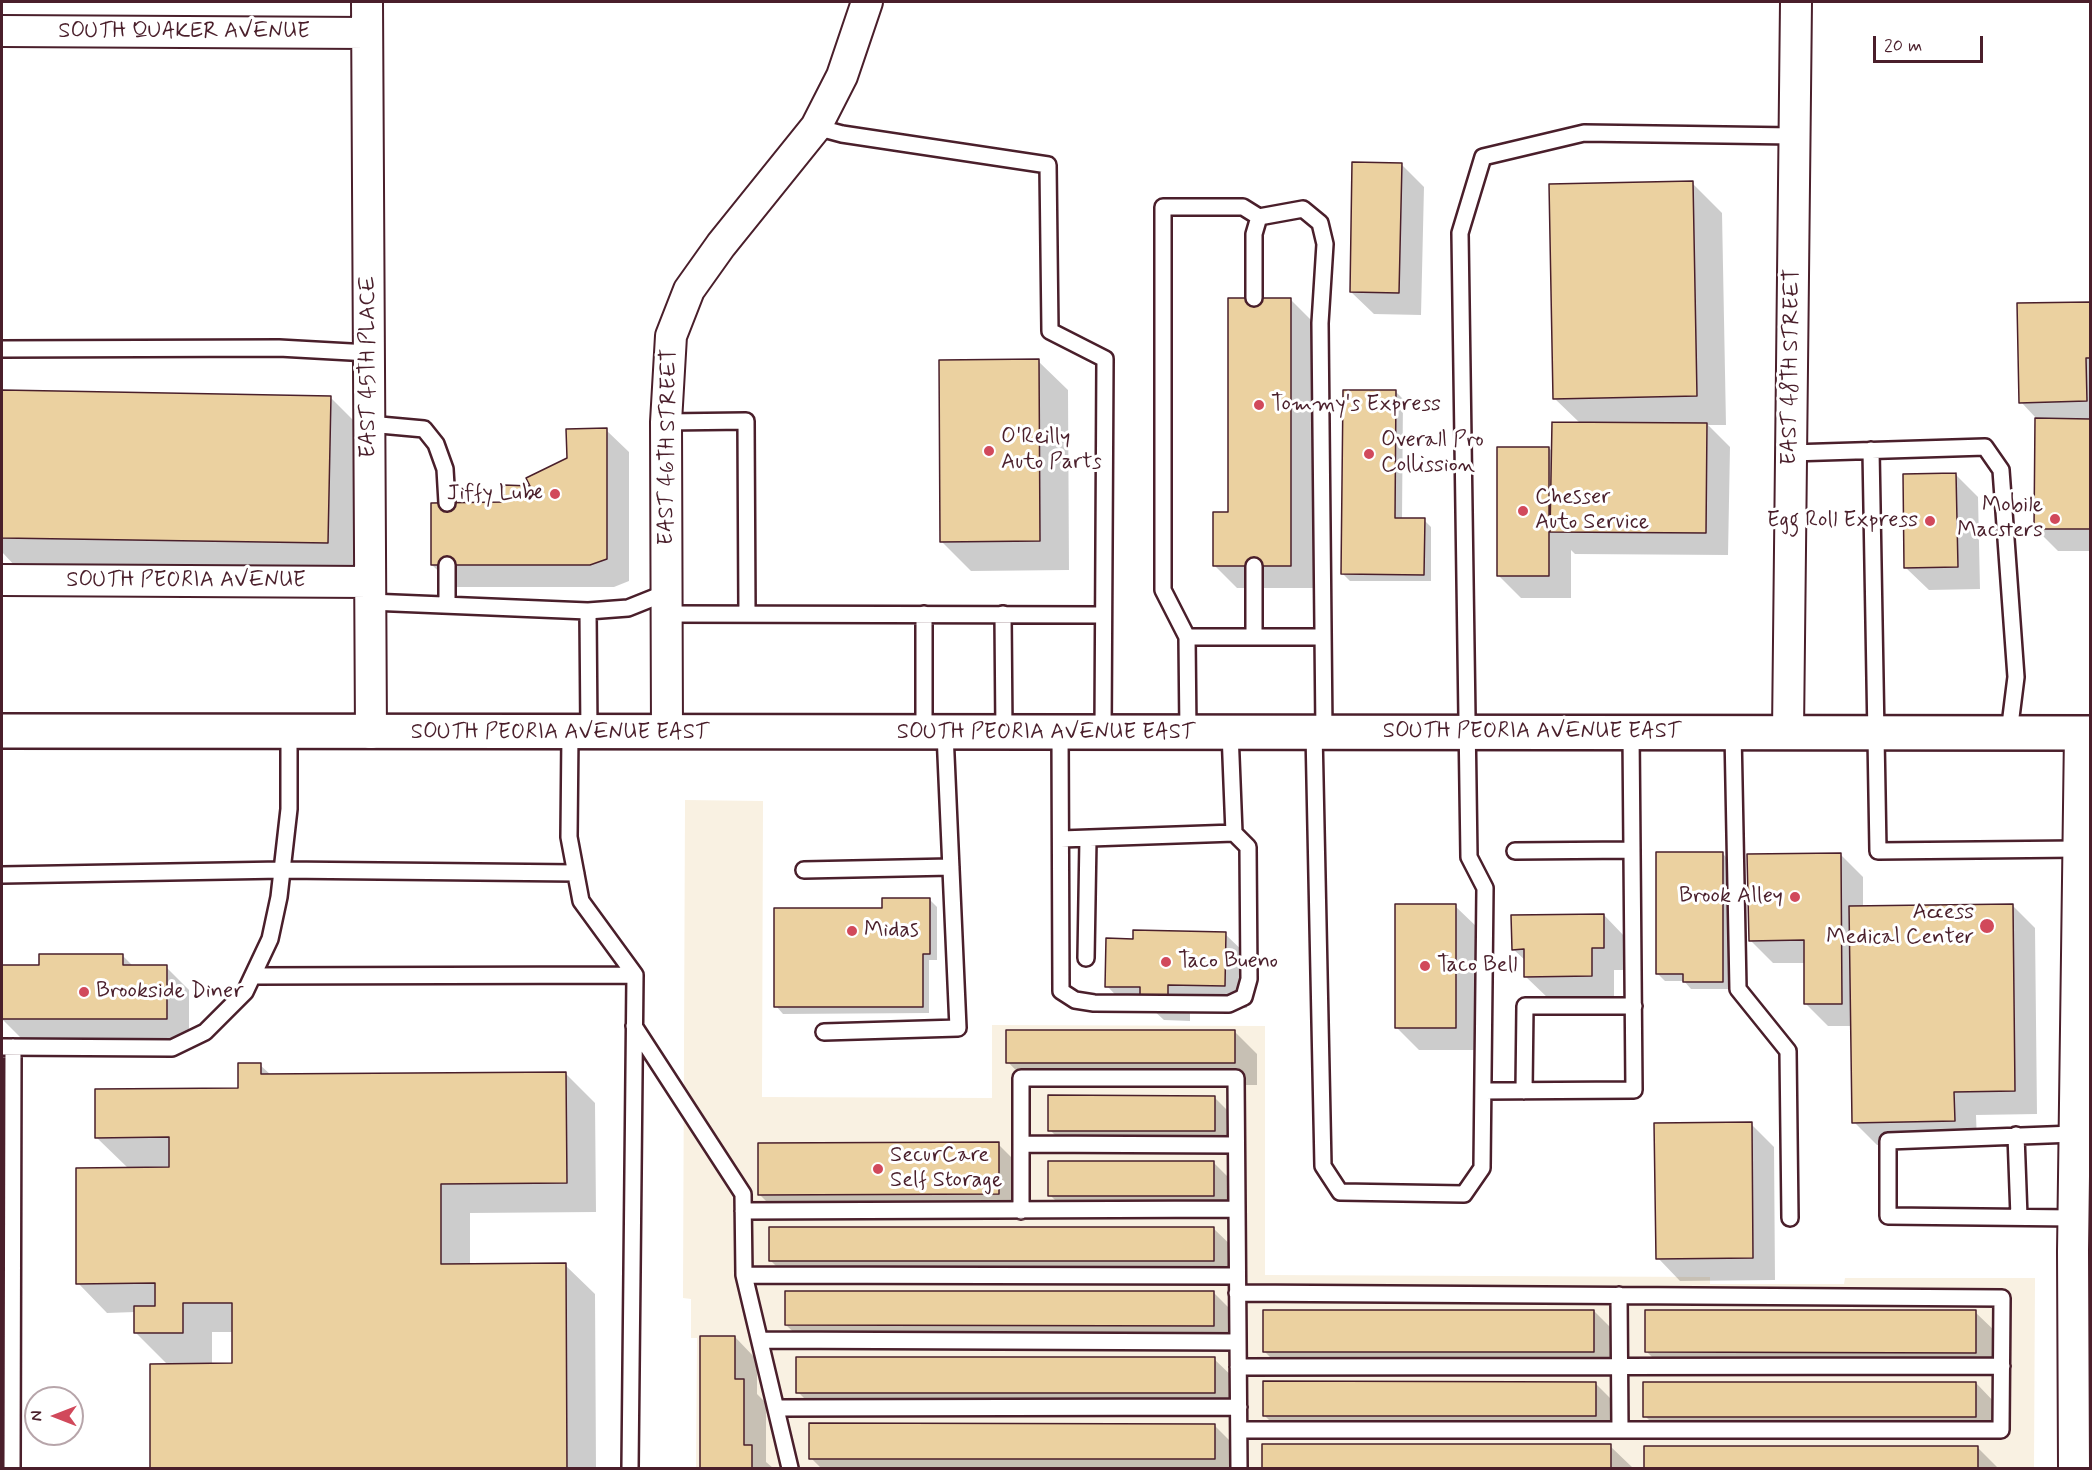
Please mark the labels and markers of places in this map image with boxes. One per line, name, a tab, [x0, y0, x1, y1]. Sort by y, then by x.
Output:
place label: Tommy's Express	[1271, 392, 1441, 418]
marker: Tommy's Express	[1252, 398, 1266, 412]
place label: O'Reilly Auto Parts	[1001, 425, 1102, 476]
place label: Overall Pro Collission	[1381, 428, 1484, 480]
marker: O'Reilly Auto Parts	[982, 444, 996, 458]
marker: Overall Pro Collission	[1362, 447, 1376, 461]
place label: Jiffy Lube	[447, 481, 543, 507]
place label: Chesser Auto Service	[1535, 485, 1649, 536]
marker: Jiffy Lube	[548, 487, 562, 501]
place label: Mobile Macsters	[1957, 493, 2043, 544]
marker: Chesser Auto Service	[1516, 504, 1530, 518]
place label: Egg Roll Express	[1767, 508, 1918, 534]
marker: Mobile Macsters	[2048, 512, 2062, 526]
marker: Egg Roll Express	[1923, 514, 1937, 528]
place label: Brook Alley	[1679, 884, 1783, 910]
marker: Brook Alley	[1788, 890, 1802, 904]
place label: Access Medical Center	[1826, 900, 1974, 951]
marker: Access Medical Center	[1978, 917, 1996, 935]
place label: Midas	[864, 918, 919, 944]
marker: Midas	[845, 924, 859, 938]
place label: Taco Bueno	[1178, 949, 1278, 975]
place label: Taco Bell	[1437, 953, 1517, 979]
marker: Taco Bueno	[1159, 955, 1173, 969]
marker: Taco Bell	[1418, 959, 1432, 973]
place label: Brookside Diner	[96, 979, 243, 1005]
marker: Brookside Diner	[77, 985, 91, 999]
place label: SecurCare Self Storage	[890, 1143, 1002, 1194]
marker: SecurCare Self Storage	[871, 1162, 885, 1176]

